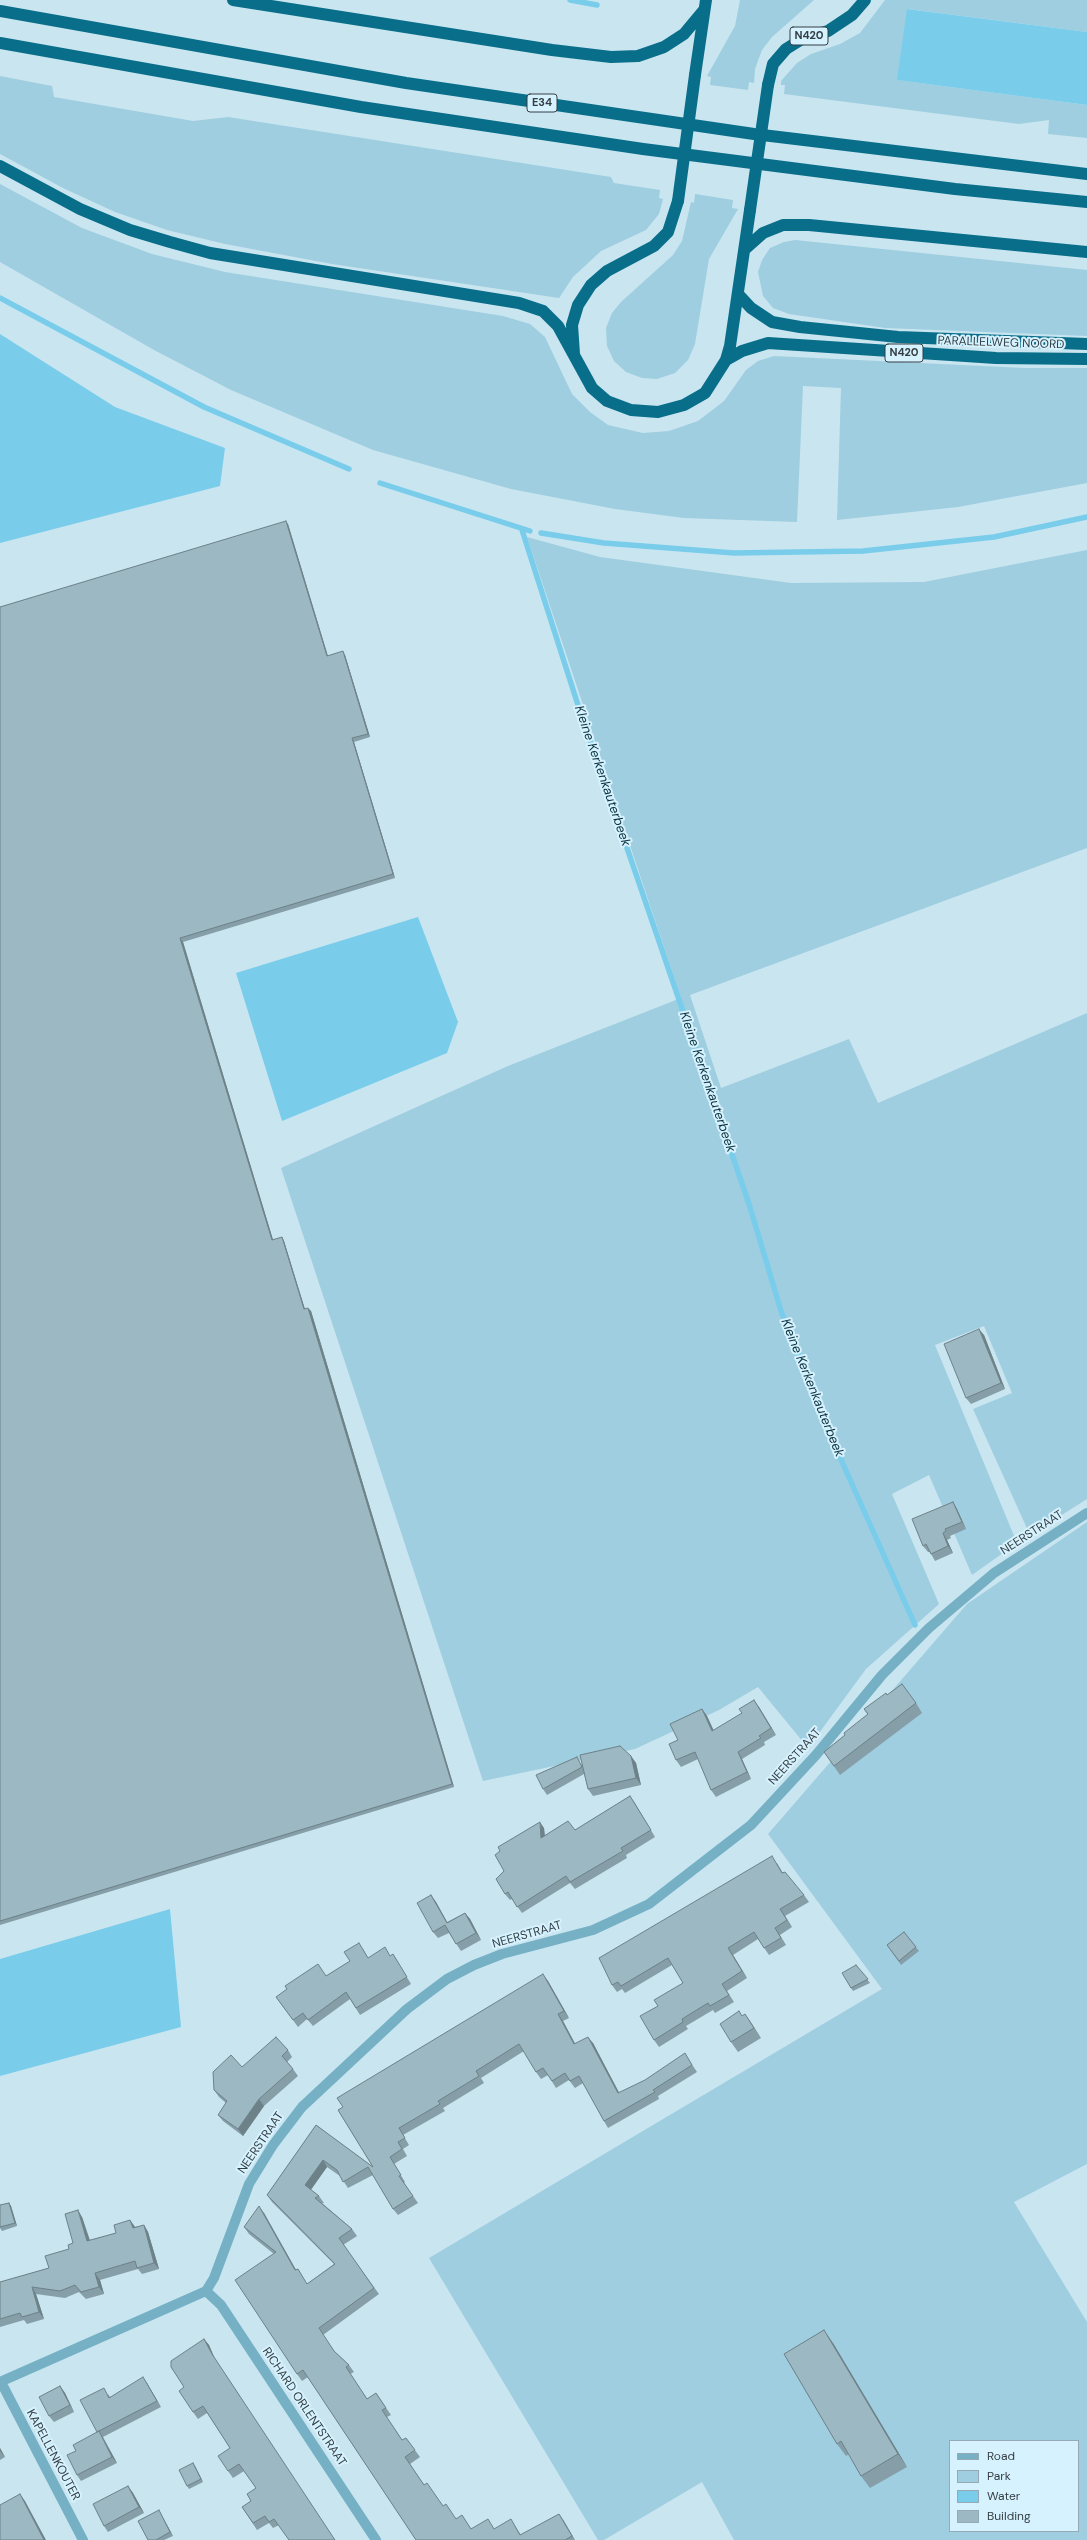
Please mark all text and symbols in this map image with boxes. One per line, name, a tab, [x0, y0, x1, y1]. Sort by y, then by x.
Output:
road number: N420	[790, 27, 828, 45]
road number: E34	[527, 94, 557, 112]
street label: PARALLELWEG NOORD	[937, 334, 1065, 352]
road number: N420	[885, 344, 923, 362]
water label: Kleine Kerkenkauterbeek	[571, 704, 633, 848]
water label: Kleine Kerkenkauterbeek	[676, 1010, 738, 1154]
water label: Kleine Kerkenkauterbeek	[777, 1317, 847, 1459]
street label: NEERSTRAAT	[998, 1508, 1066, 1558]
street label: NEERSTRAAT	[766, 1726, 824, 1788]
street label: NEERSTRAAT	[491, 1918, 563, 1952]
street label: NEERSTRAAT	[235, 2109, 287, 2177]
street label: RICHARD ORLENTSTRAAT	[259, 2345, 349, 2469]
street label: KAPELLENKOUTER	[23, 2407, 83, 2503]
legend	[949, 2440, 1079, 2532]
text: Road	[987, 2448, 1015, 2464]
text: Park	[987, 2468, 1011, 2484]
text: Water	[987, 2488, 1020, 2504]
text: Building	[987, 2508, 1031, 2524]

